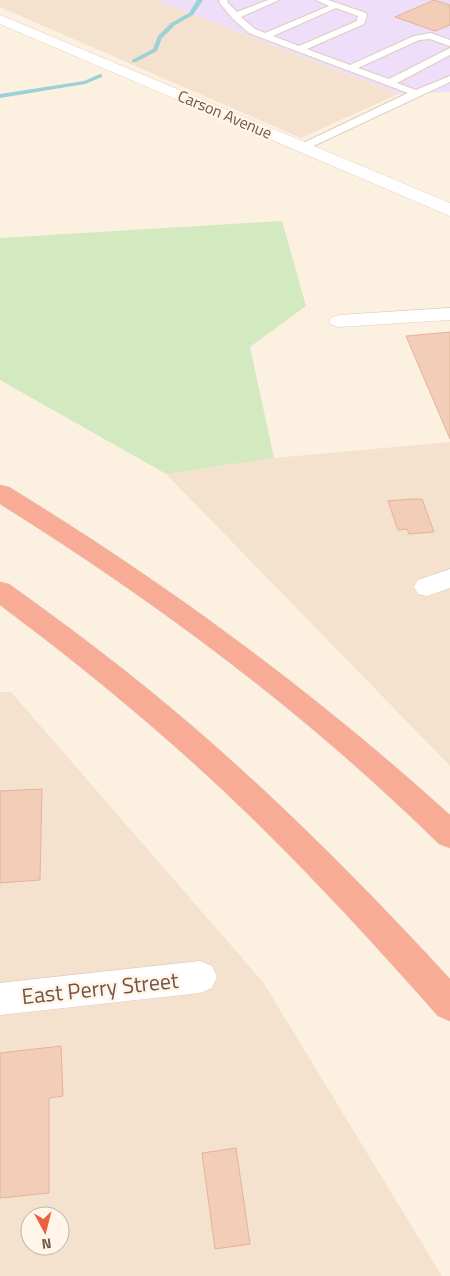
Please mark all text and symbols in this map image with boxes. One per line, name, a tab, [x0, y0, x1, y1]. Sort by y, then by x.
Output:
street label: Carson Avenue	[174, 83, 276, 145]
street label: East Perry Street	[20, 963, 180, 1013]
north arrow	[20, 1206, 70, 1256]
text: N	[41, 1233, 53, 1255]

